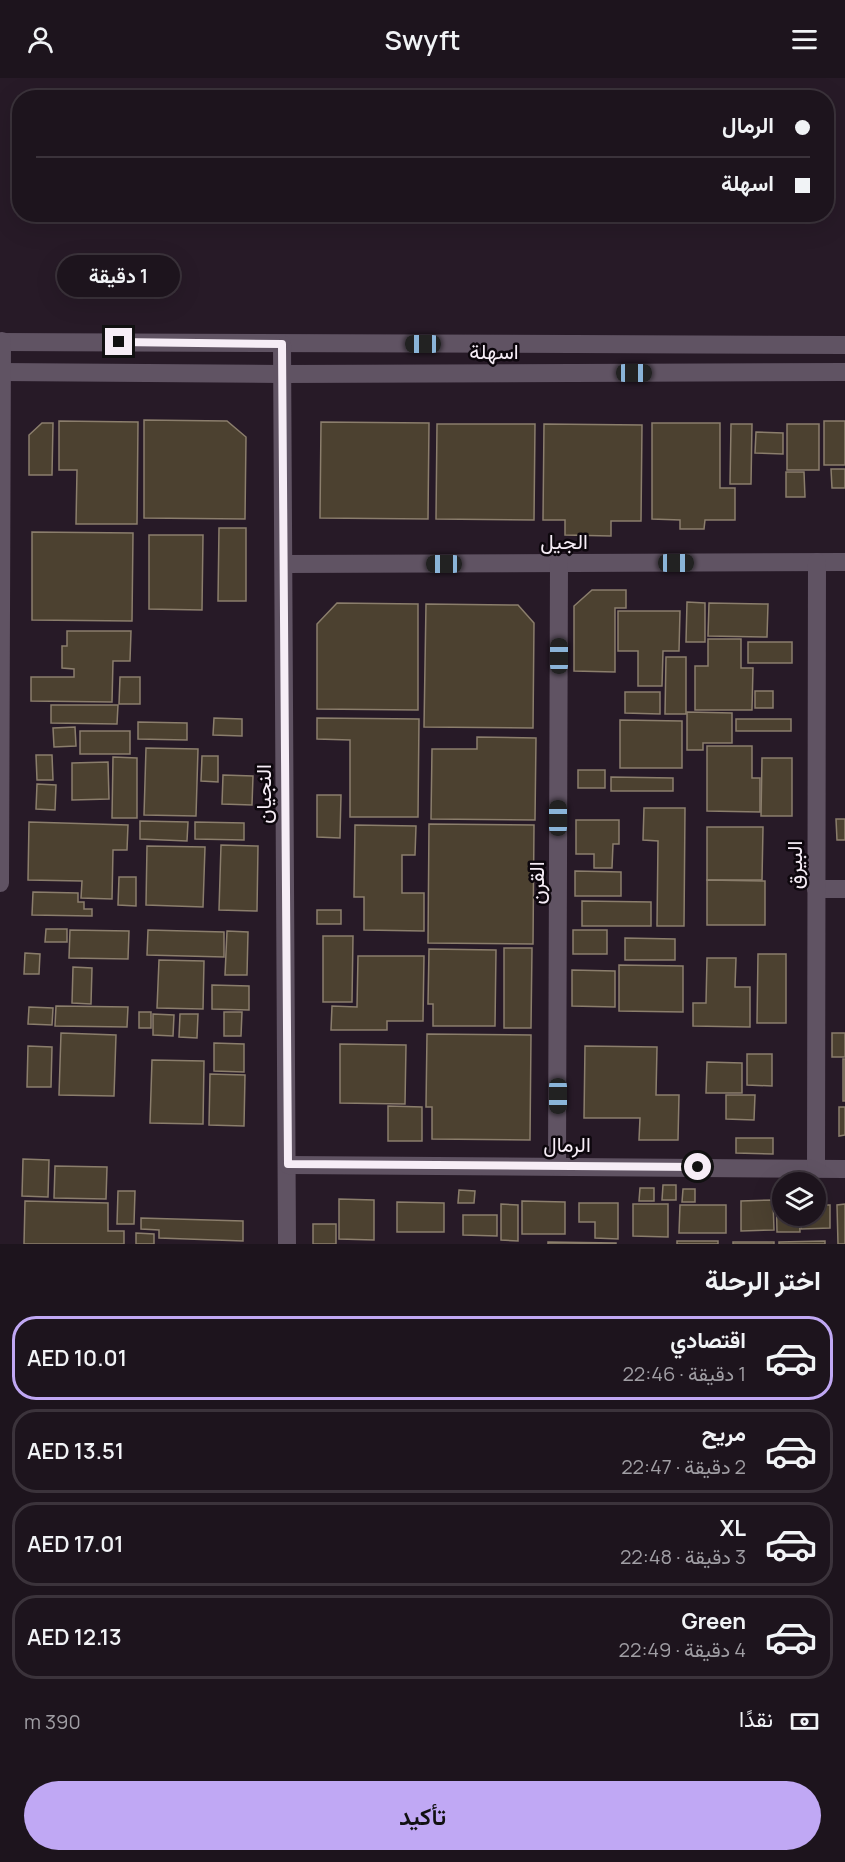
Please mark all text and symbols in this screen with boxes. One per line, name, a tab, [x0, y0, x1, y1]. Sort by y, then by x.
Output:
text: Swyft	[385, 21, 460, 58]
icon: person	[24, 23, 57, 56]
icon: menu	[788, 23, 821, 56]
text: الرمال	[722, 110, 774, 140]
text: اسهلة	[721, 168, 774, 198]
callout: 1 دقيقة	[57, 255, 180, 297]
text: 1 دقيقة	[89, 262, 148, 289]
route end	[105, 328, 132, 355]
car	[405, 335, 441, 353]
street label: اسهلة	[469, 337, 519, 365]
car	[616, 364, 652, 382]
street label: الجيل	[540, 527, 588, 555]
car	[658, 554, 694, 572]
car	[426, 555, 462, 573]
car	[550, 638, 568, 674]
street label: النجيان	[249, 764, 277, 824]
car	[549, 800, 567, 836]
street label: البيرق	[780, 841, 808, 889]
street label: القرن	[522, 861, 550, 905]
car	[549, 1078, 567, 1114]
street label: الرمال	[543, 1130, 591, 1158]
route start	[684, 1153, 711, 1180]
map controls	[772, 1172, 826, 1226]
button: layers	[772, 1172, 826, 1226]
text: اختر الرحلة	[705, 1261, 821, 1298]
text: اقتصادي	[670, 1325, 746, 1355]
icon: car	[764, 1331, 818, 1385]
text: AED 10.01	[27, 1343, 127, 1373]
text: 1 دقيقة · 22:46	[622, 1360, 746, 1387]
text: مريح	[702, 1418, 746, 1448]
icon: car	[764, 1424, 818, 1478]
text: AED 13.51	[27, 1436, 124, 1466]
text: 2 دقيقة · 22:47	[621, 1453, 746, 1480]
text: XL	[720, 1513, 746, 1543]
icon: car	[764, 1517, 818, 1571]
text: AED 17.01	[27, 1529, 124, 1559]
text: 3 دقيقة · 22:48	[620, 1543, 746, 1570]
text: Green	[681, 1606, 746, 1636]
icon: car	[764, 1610, 818, 1664]
text: AED 12.13	[27, 1622, 122, 1652]
text: 4 دقيقة · 22:49	[619, 1636, 746, 1663]
text: نقدًا	[739, 1704, 773, 1734]
icon: cash	[788, 1705, 821, 1738]
text: 390 m	[24, 1708, 81, 1735]
button: تأكيد	[24, 1781, 821, 1850]

